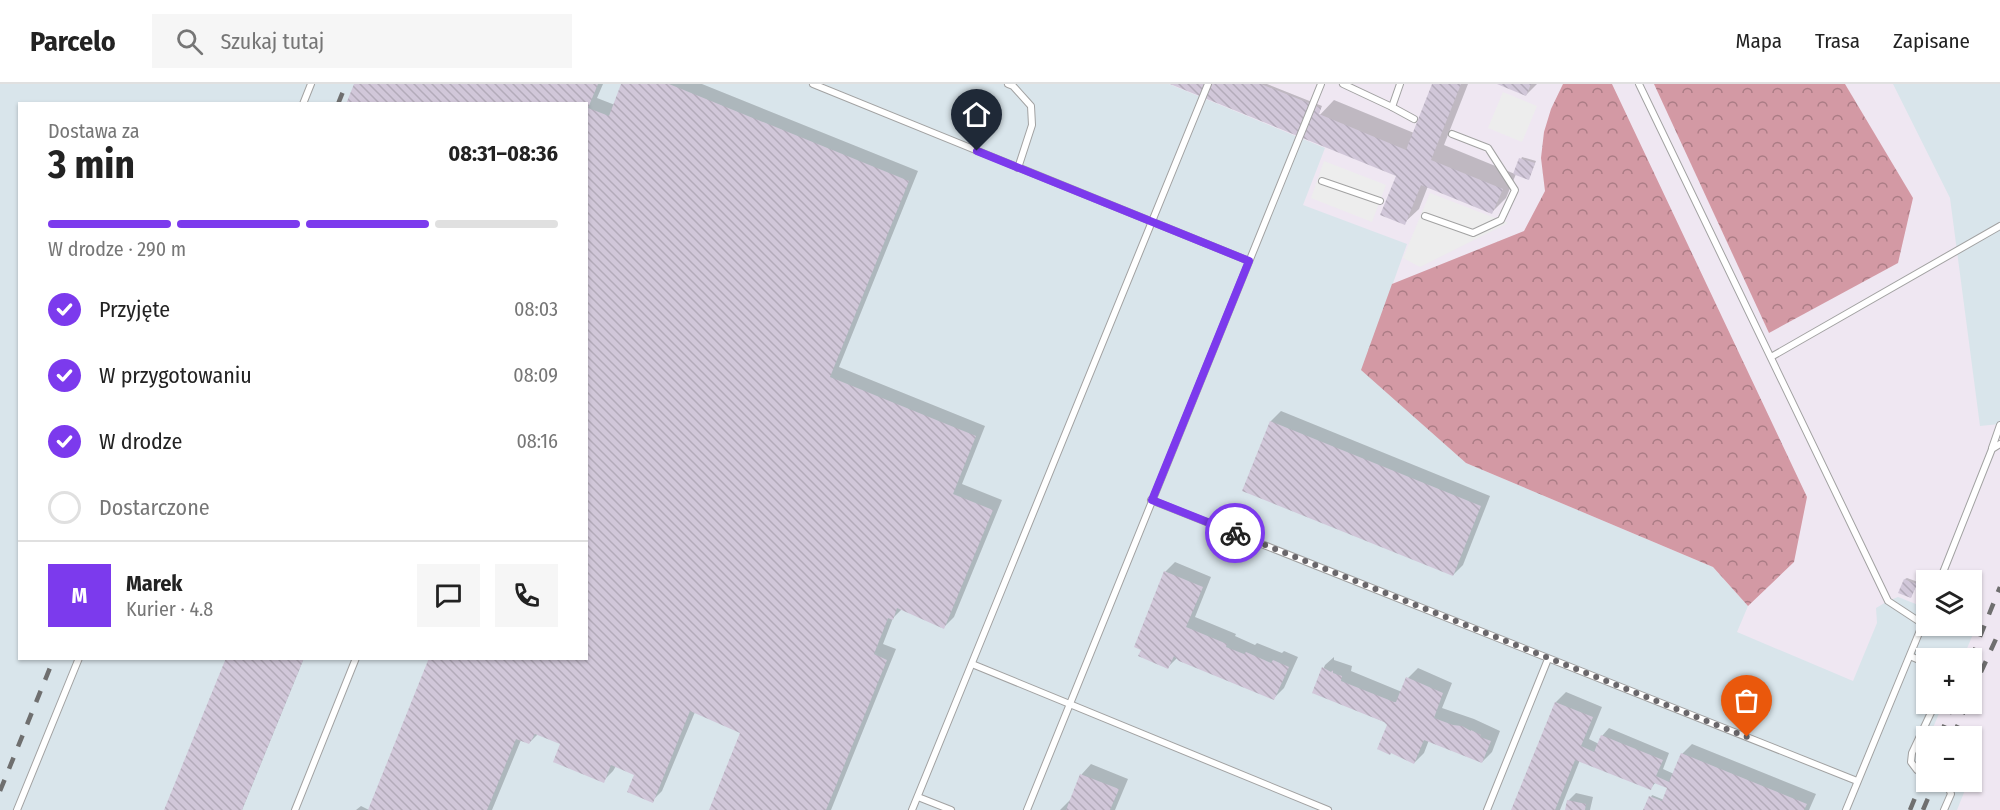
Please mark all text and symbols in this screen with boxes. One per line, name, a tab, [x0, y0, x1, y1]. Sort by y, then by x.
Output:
search box	[152, 14, 572, 68]
text: Parcelo	[30, 25, 116, 58]
icon: search	[173, 25, 206, 58]
text: Szukaj tutaj	[221, 28, 324, 55]
text: Mapa	[1736, 28, 1782, 54]
text: Trasa	[1815, 28, 1860, 54]
text: Zapisane	[1893, 28, 1970, 54]
pin	[951, 89, 1002, 151]
icon: home	[960, 98, 993, 131]
text: Dostawa za	[48, 119, 140, 143]
text: 08:31–08:36	[448, 140, 558, 167]
text: 3 min	[48, 142, 135, 188]
text: W drodze · 290 m	[48, 237, 186, 261]
icon: check	[48, 293, 81, 326]
text: Przyjęte	[99, 296, 170, 323]
text: 08:03	[514, 297, 558, 321]
icon: check	[48, 359, 81, 392]
text: W przygotowaniu	[99, 362, 252, 389]
text: 08:09	[513, 363, 558, 387]
icon: check	[48, 425, 81, 458]
text: W drodze	[99, 428, 182, 455]
text: 08:16	[516, 429, 558, 453]
text: Dostarczone	[99, 494, 210, 521]
courier	[1205, 503, 1265, 563]
icon: bike	[1219, 517, 1252, 550]
button: chat	[417, 564, 480, 627]
button: phone	[495, 564, 558, 627]
text: Marek	[126, 570, 183, 597]
map controls	[1916, 570, 1982, 792]
button: layers	[1916, 570, 1982, 636]
text: M	[72, 582, 87, 609]
text: Kurier · 4.8	[126, 597, 213, 621]
button: +	[1916, 648, 1982, 714]
pin	[1721, 675, 1772, 737]
icon: bag	[1730, 684, 1763, 717]
button: −	[1916, 726, 1982, 792]

